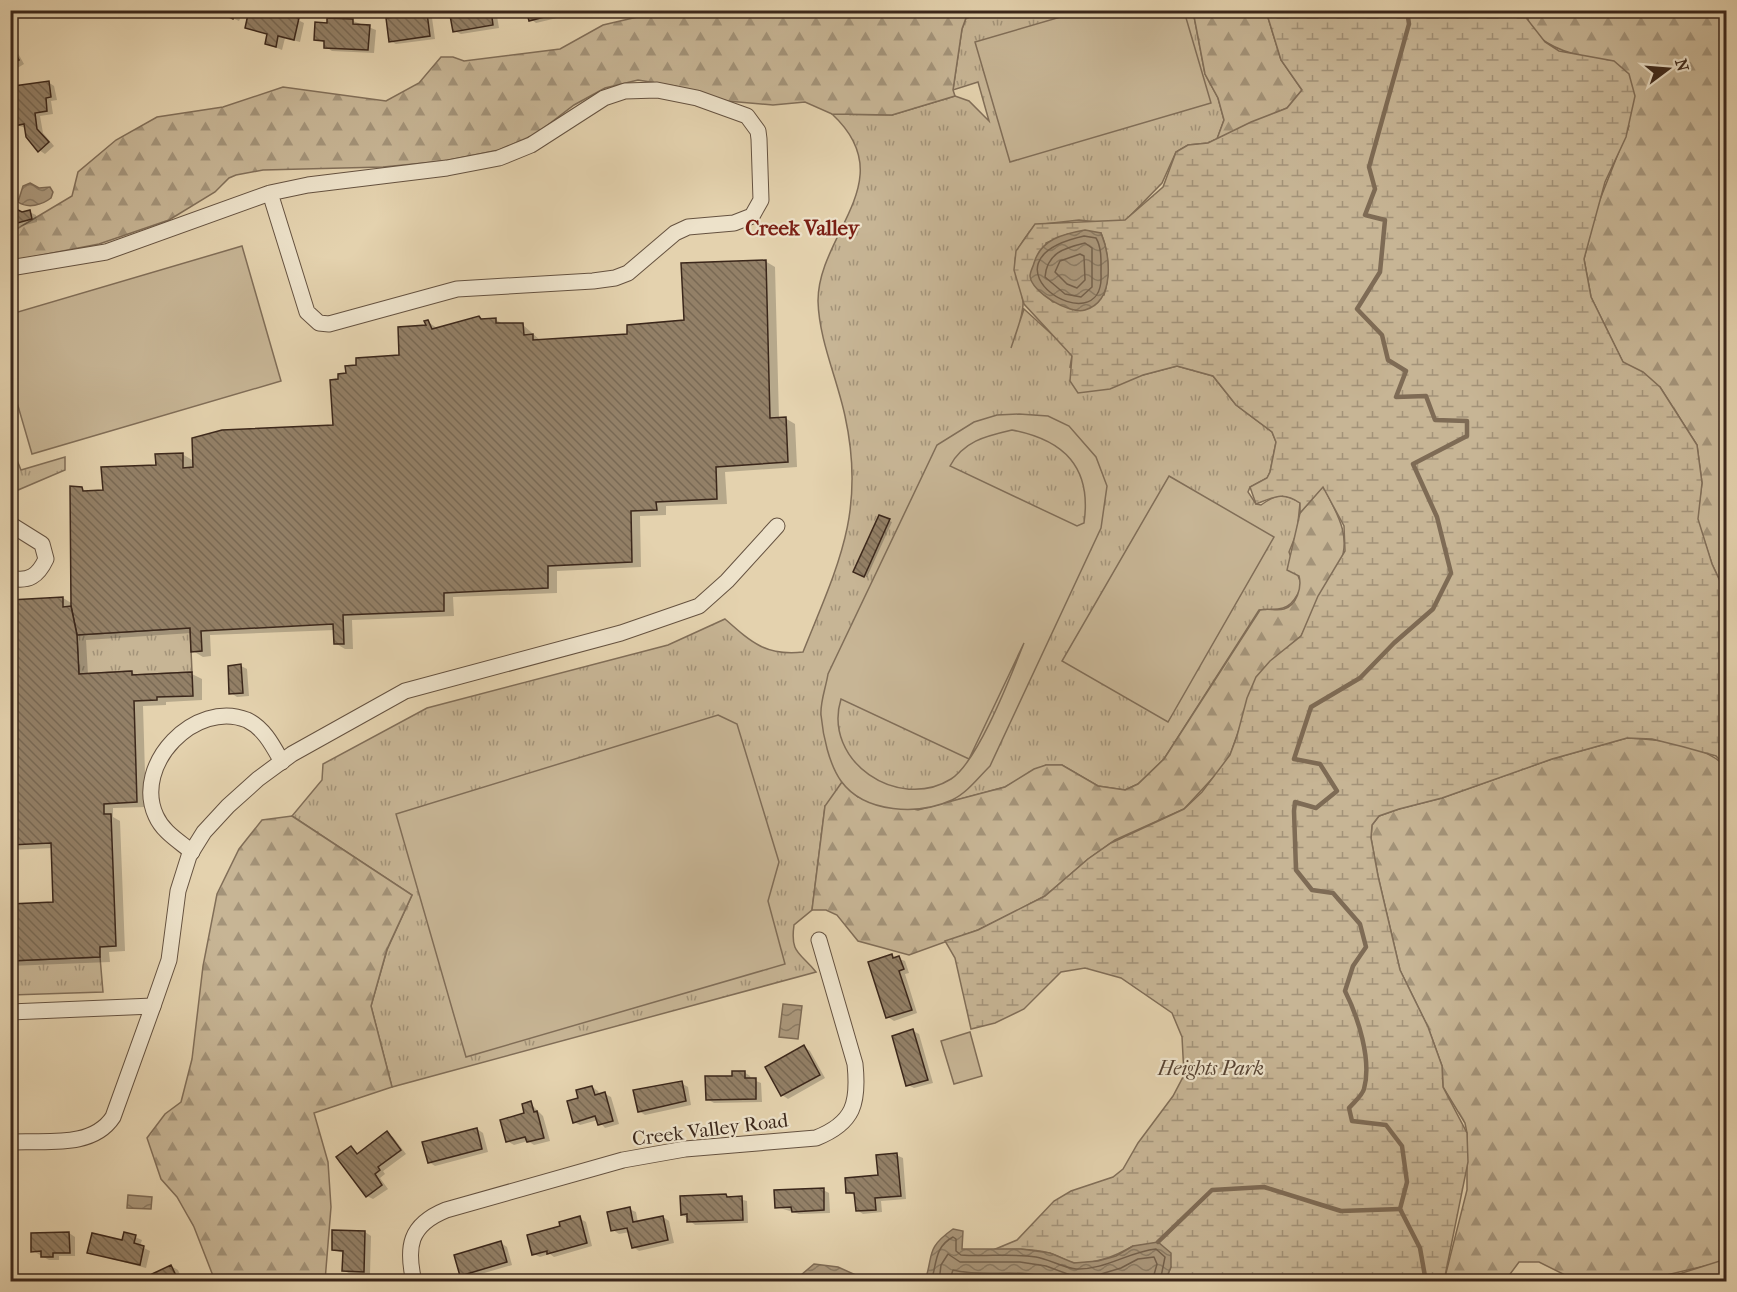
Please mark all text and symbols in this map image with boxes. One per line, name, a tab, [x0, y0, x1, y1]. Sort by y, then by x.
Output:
north arrow	[1638, 39, 1698, 99]
text: N	[1671, 57, 1693, 74]
district label: Creek Valley	[745, 216, 861, 240]
park label: Heights Park	[1157, 1057, 1264, 1080]
street label: Creek Valley Road	[631, 1108, 791, 1150]

